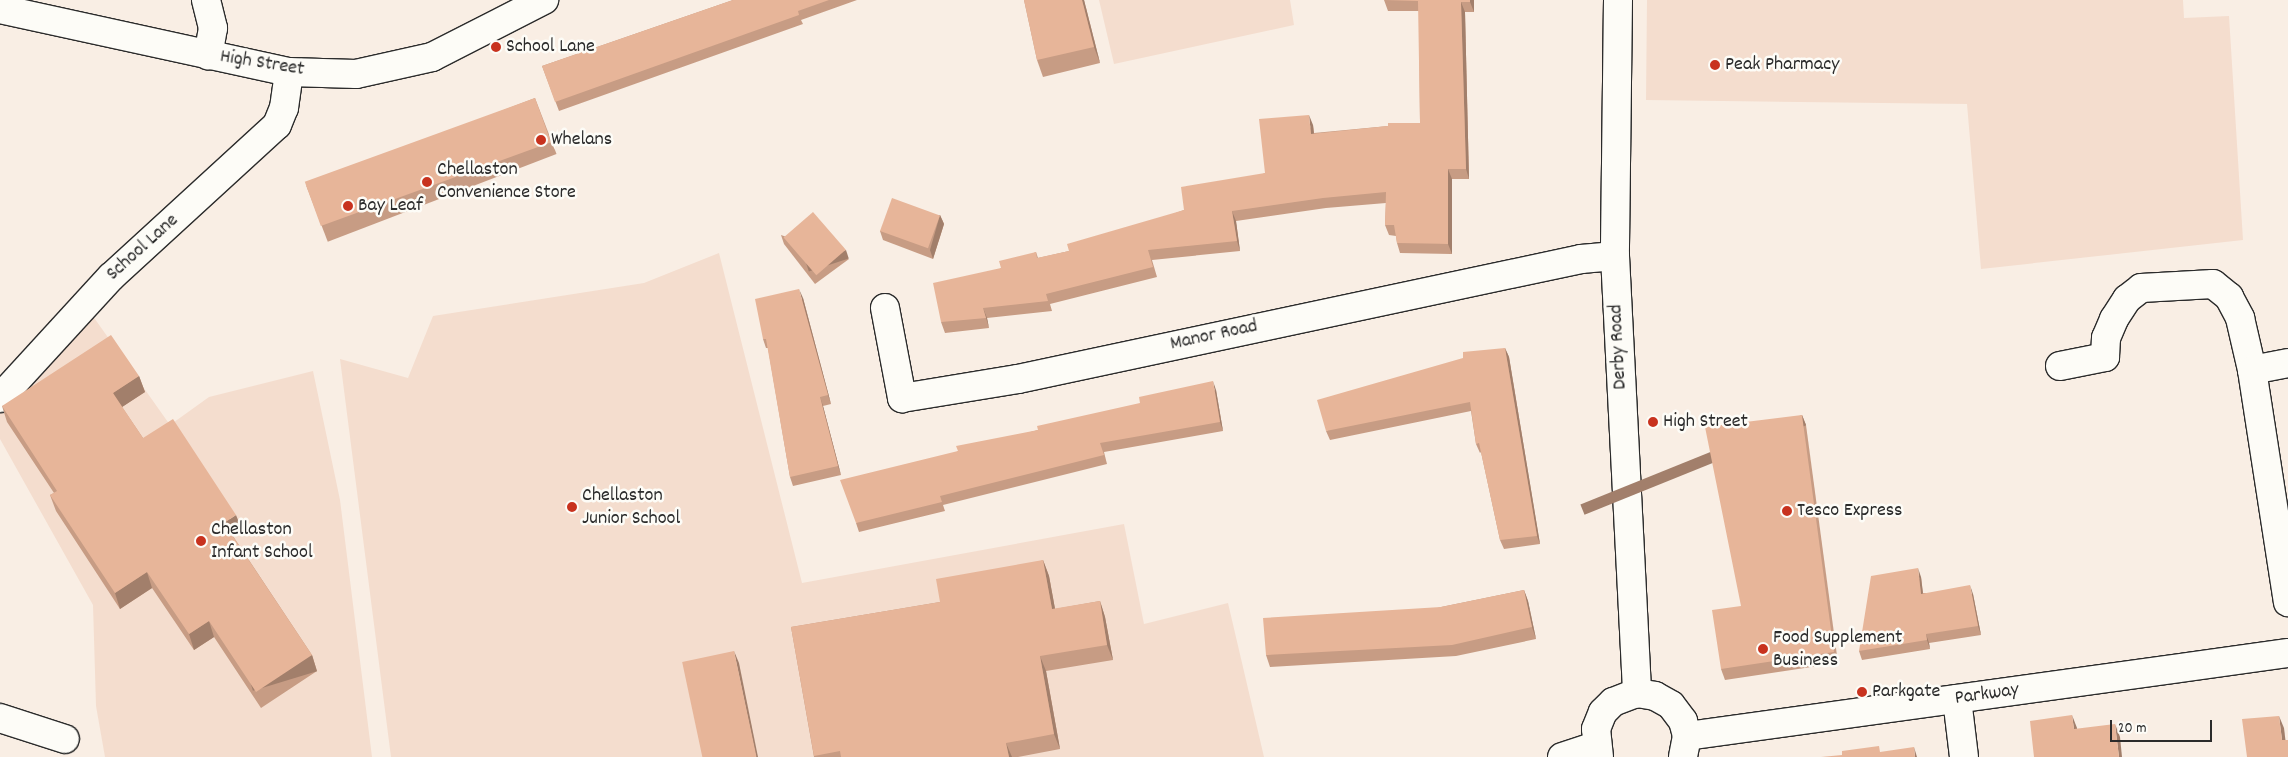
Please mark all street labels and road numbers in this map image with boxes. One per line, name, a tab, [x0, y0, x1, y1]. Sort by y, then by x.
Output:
street label: High Street	[218, 45, 306, 83]
street label: School Lane	[102, 209, 184, 287]
street label: Derby Road	[1605, 304, 1633, 390]
street label: Manor Road	[1168, 315, 1260, 357]
street label: Parkway	[1953, 679, 2021, 711]

